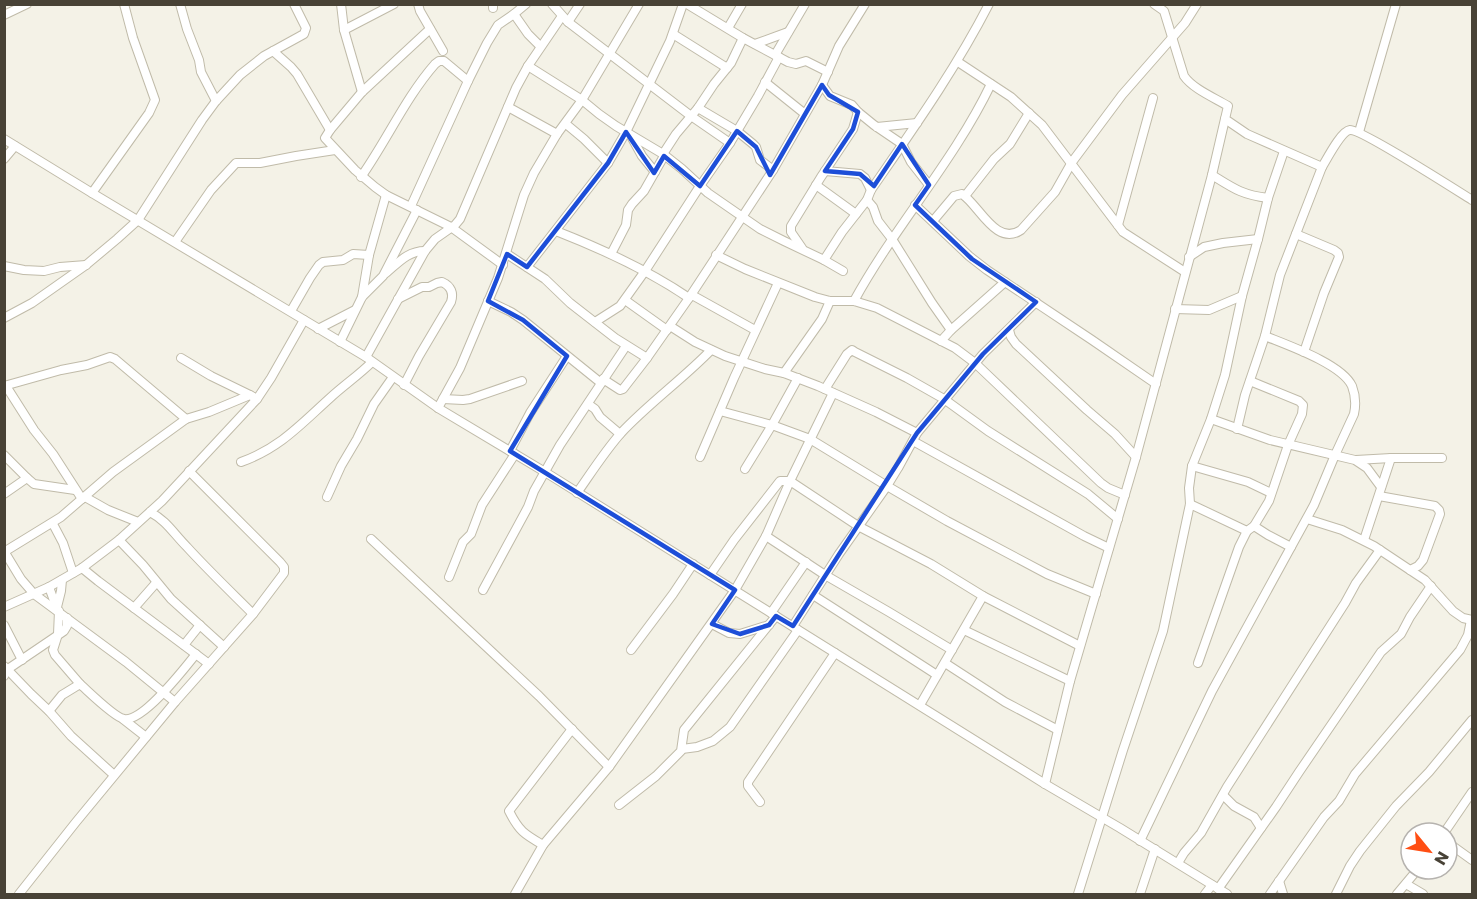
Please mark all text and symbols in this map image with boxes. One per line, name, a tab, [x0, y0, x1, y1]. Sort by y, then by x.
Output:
north arrow	[1399, 821, 1459, 881]
text: N	[1429, 847, 1455, 869]

